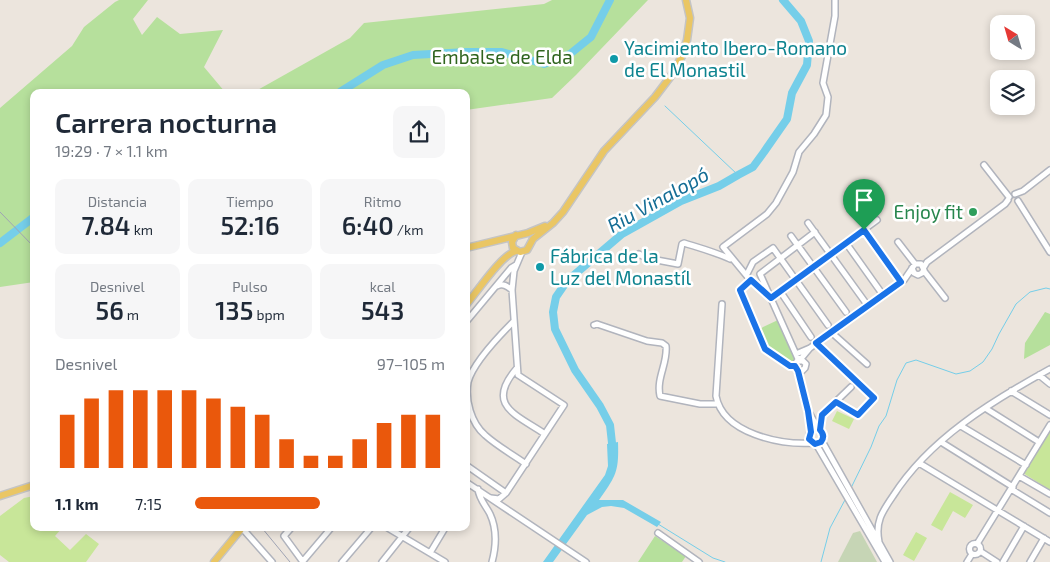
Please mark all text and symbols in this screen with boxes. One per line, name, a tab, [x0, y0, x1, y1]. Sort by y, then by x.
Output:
north arrow	[990, 15, 1035, 60]
map controls	[990, 15, 1035, 115]
place label: Yacimiento Ibero-Romano de El Monastil	[624, 36, 847, 81]
park label: Embalse de Elda	[431, 45, 573, 68]
marker: Yacimiento Ibero-Romano de El Monastil	[608, 53, 620, 65]
button: layers	[990, 70, 1035, 115]
text: Carrera nocturna	[55, 105, 277, 139]
button: share	[393, 106, 445, 158]
text: 19:29 · 7 × 1.1 km	[55, 141, 168, 160]
water label: Riu Vinalopó	[602, 161, 713, 237]
pin	[843, 179, 885, 230]
icon: arrive	[850, 186, 878, 214]
text: Distancia	[88, 193, 147, 210]
text: Tiempo	[226, 193, 274, 210]
text: Ritmo	[364, 193, 402, 210]
place label: Enjoy fit	[894, 200, 963, 223]
marker: Enjoy fit	[967, 206, 979, 218]
text: 7.84	[82, 210, 131, 240]
text: 52:16	[220, 210, 280, 240]
text: 6:40	[342, 210, 394, 240]
text: km	[131, 221, 153, 238]
text: /km	[394, 221, 424, 238]
place label: Fábrica de la Luz del Monastíl	[550, 244, 692, 289]
marker: Fábrica de la Luz del Monastíl	[534, 261, 546, 273]
text: Desnivel	[90, 278, 145, 295]
text: Pulso	[232, 278, 268, 295]
text: kcal	[370, 278, 395, 295]
text: 56	[96, 295, 124, 325]
text: 135	[215, 295, 253, 325]
text: 543	[361, 295, 404, 325]
text: m	[124, 306, 139, 323]
text: bpm	[253, 306, 285, 323]
text: Desnivel	[55, 354, 117, 373]
text: 97–105 m	[377, 354, 445, 373]
text: 1.1 km	[55, 494, 99, 513]
text: 7:15	[135, 494, 162, 513]

